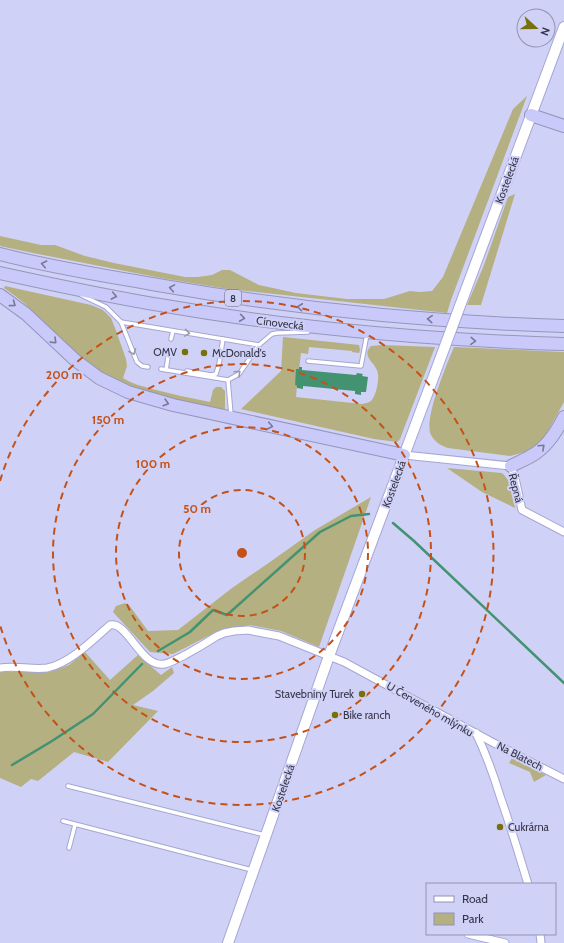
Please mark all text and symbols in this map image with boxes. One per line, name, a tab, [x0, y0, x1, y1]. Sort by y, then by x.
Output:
north arrow	[516, 8, 556, 48]
text: N	[537, 25, 553, 38]
street label: Kostelecká	[492, 154, 522, 205]
one-way arrow	[41, 260, 47, 268]
one-way arrow	[169, 284, 175, 292]
road number: 8	[225, 290, 241, 306]
one-way arrow	[110, 292, 117, 300]
one-way arrow	[9, 299, 16, 307]
one-way arrow	[297, 302, 303, 311]
one-way arrow	[239, 313, 245, 322]
street label: Cínovecká	[255, 313, 305, 333]
one-way arrow	[427, 315, 433, 324]
one-way arrow	[184, 328, 190, 337]
one-way arrow	[49, 336, 57, 343]
one-way arrow	[470, 336, 476, 345]
place label: OMV	[153, 345, 177, 359]
place label: McDonald's	[212, 346, 267, 360]
marker: OMV	[180, 347, 190, 357]
marker: McDonald's	[199, 348, 209, 358]
one-way arrow	[129, 349, 137, 356]
text: 200 m	[46, 367, 82, 382]
one-way arrow	[233, 370, 241, 378]
one-way arrow	[162, 398, 169, 407]
text: 150 m	[92, 412, 124, 427]
one-way arrow	[267, 421, 273, 429]
one-way arrow	[537, 444, 545, 452]
text: 100 m	[136, 456, 170, 471]
street label: Kostelecká	[379, 458, 409, 509]
street label: Řepná	[506, 472, 527, 505]
text: 50 m	[183, 501, 211, 516]
centre of rings	[235, 546, 249, 560]
street label: U Červeného mlýnku	[384, 678, 476, 740]
place label: Stavebniny Turek	[275, 687, 354, 701]
marker: Stavebniny Turek	[357, 689, 367, 699]
place label: Bike ranch	[343, 708, 390, 722]
marker: Bike ranch	[330, 710, 340, 720]
street label: Na Blatech	[495, 738, 545, 774]
street label: Kostelecká	[268, 762, 298, 813]
place label: Cukrárna	[508, 820, 550, 834]
marker: Cukrárna	[495, 822, 505, 832]
legend	[426, 883, 556, 935]
text: Road	[462, 891, 488, 906]
text: Park	[462, 911, 484, 926]

